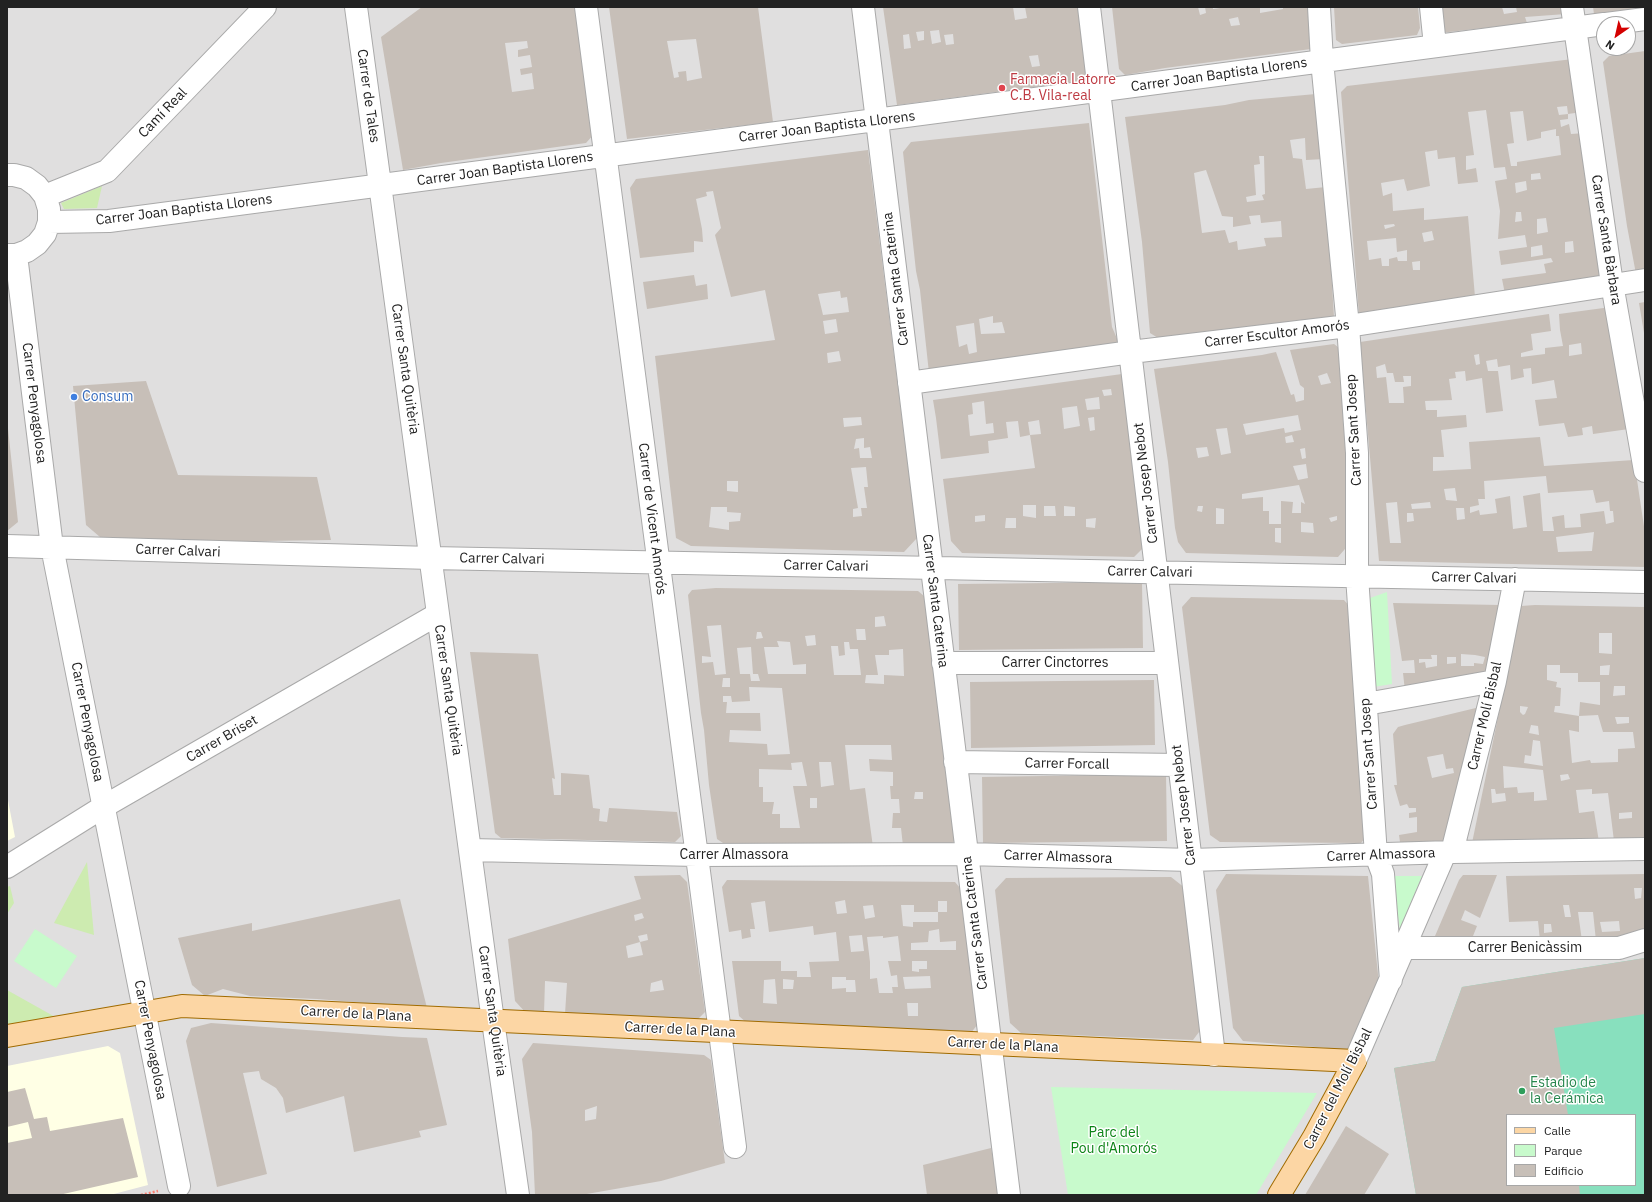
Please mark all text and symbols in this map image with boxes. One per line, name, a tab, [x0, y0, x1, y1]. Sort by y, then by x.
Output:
north arrow	[1596, 16, 1636, 56]
text: N	[1603, 37, 1617, 53]
street label: Carrer de Tales	[353, 48, 383, 144]
street label: Carrer Joan Baptista Llorens	[1130, 54, 1308, 96]
place label: Farmacia Latorre C.B. Vila-real	[1010, 72, 1116, 104]
marker: Farmacia Latorre C.B. Vila-real	[997, 83, 1007, 93]
street label: Camí Real	[135, 85, 191, 141]
street label: Carrer Joan Baptista Llorens	[738, 108, 916, 146]
street label: Carrer Joan Baptista Llorens	[416, 148, 594, 190]
street label: Carrer Santa Bàrbara	[1587, 174, 1625, 306]
street label: Carrer Joan Baptista Llorens	[95, 191, 273, 229]
street label: Carrer Santa Caterina	[879, 211, 913, 347]
street label: Carrer Santa Quitèria	[388, 303, 422, 435]
street label: Carrer Escultor Amorós	[1203, 317, 1351, 351]
street label: Carrer Penyagolosa	[18, 342, 50, 464]
street label: Carrer Sant Josep	[1343, 374, 1365, 486]
place label: Consum	[82, 389, 133, 405]
marker: Consum	[69, 392, 79, 402]
street label: Carrer Josep Nebot	[1130, 421, 1162, 545]
street label: Carrer de Vicent Amorós	[634, 442, 670, 596]
street label: Carrer Santa Caterina	[918, 533, 952, 669]
street label: Carrer Calvari	[135, 541, 221, 561]
street label: Carrer Calvari	[459, 550, 545, 568]
street label: Carrer Calvari	[783, 557, 869, 575]
street label: Carrer Calvari	[1107, 563, 1193, 581]
street label: Carrer Calvari	[1431, 569, 1517, 587]
street label: Carrer Santa Quitèria	[431, 624, 465, 756]
street label: Carrer Cinctorres	[1001, 655, 1109, 671]
street label: Carrer Molí Bisbal	[1464, 660, 1506, 772]
street label: Carrer Penyagolosa	[67, 661, 107, 783]
street label: Carrer Sant Josep	[1357, 698, 1381, 810]
street label: Carrer Briset	[183, 712, 261, 766]
street label: Carrer Josep Nebot	[1168, 743, 1200, 867]
street label: Carrer Forcall	[1024, 755, 1110, 773]
street label: Carrer Almassora	[1326, 845, 1436, 865]
street label: Carrer Almassora	[680, 847, 788, 863]
street label: Carrer Almassora	[1003, 847, 1113, 867]
street label: Carrer Santa Caterina	[958, 855, 992, 991]
street label: Carrer Benicàssim	[1468, 940, 1582, 956]
street label: Carrer Santa Quitèria	[475, 945, 509, 1077]
street label: Carrer Penyagolosa	[130, 979, 170, 1101]
street label: Carrer de la Plana	[300, 1003, 412, 1025]
street label: Carrer de la Plana	[624, 1019, 736, 1041]
street label: Carrer del Molí Bisbal	[1300, 1025, 1376, 1153]
street label: Carrer de la Plana	[947, 1034, 1059, 1056]
place label: Estadio de la Cerámica	[1530, 1075, 1604, 1108]
marker: Estadio de la Cerámica	[1517, 1086, 1527, 1096]
legend	[1506, 1114, 1636, 1186]
text: Calle	[1544, 1123, 1571, 1138]
park label: Parc del Pou d'Amorós	[1071, 1125, 1157, 1158]
text: Parque	[1544, 1143, 1582, 1158]
text: Edificio	[1544, 1163, 1583, 1178]

